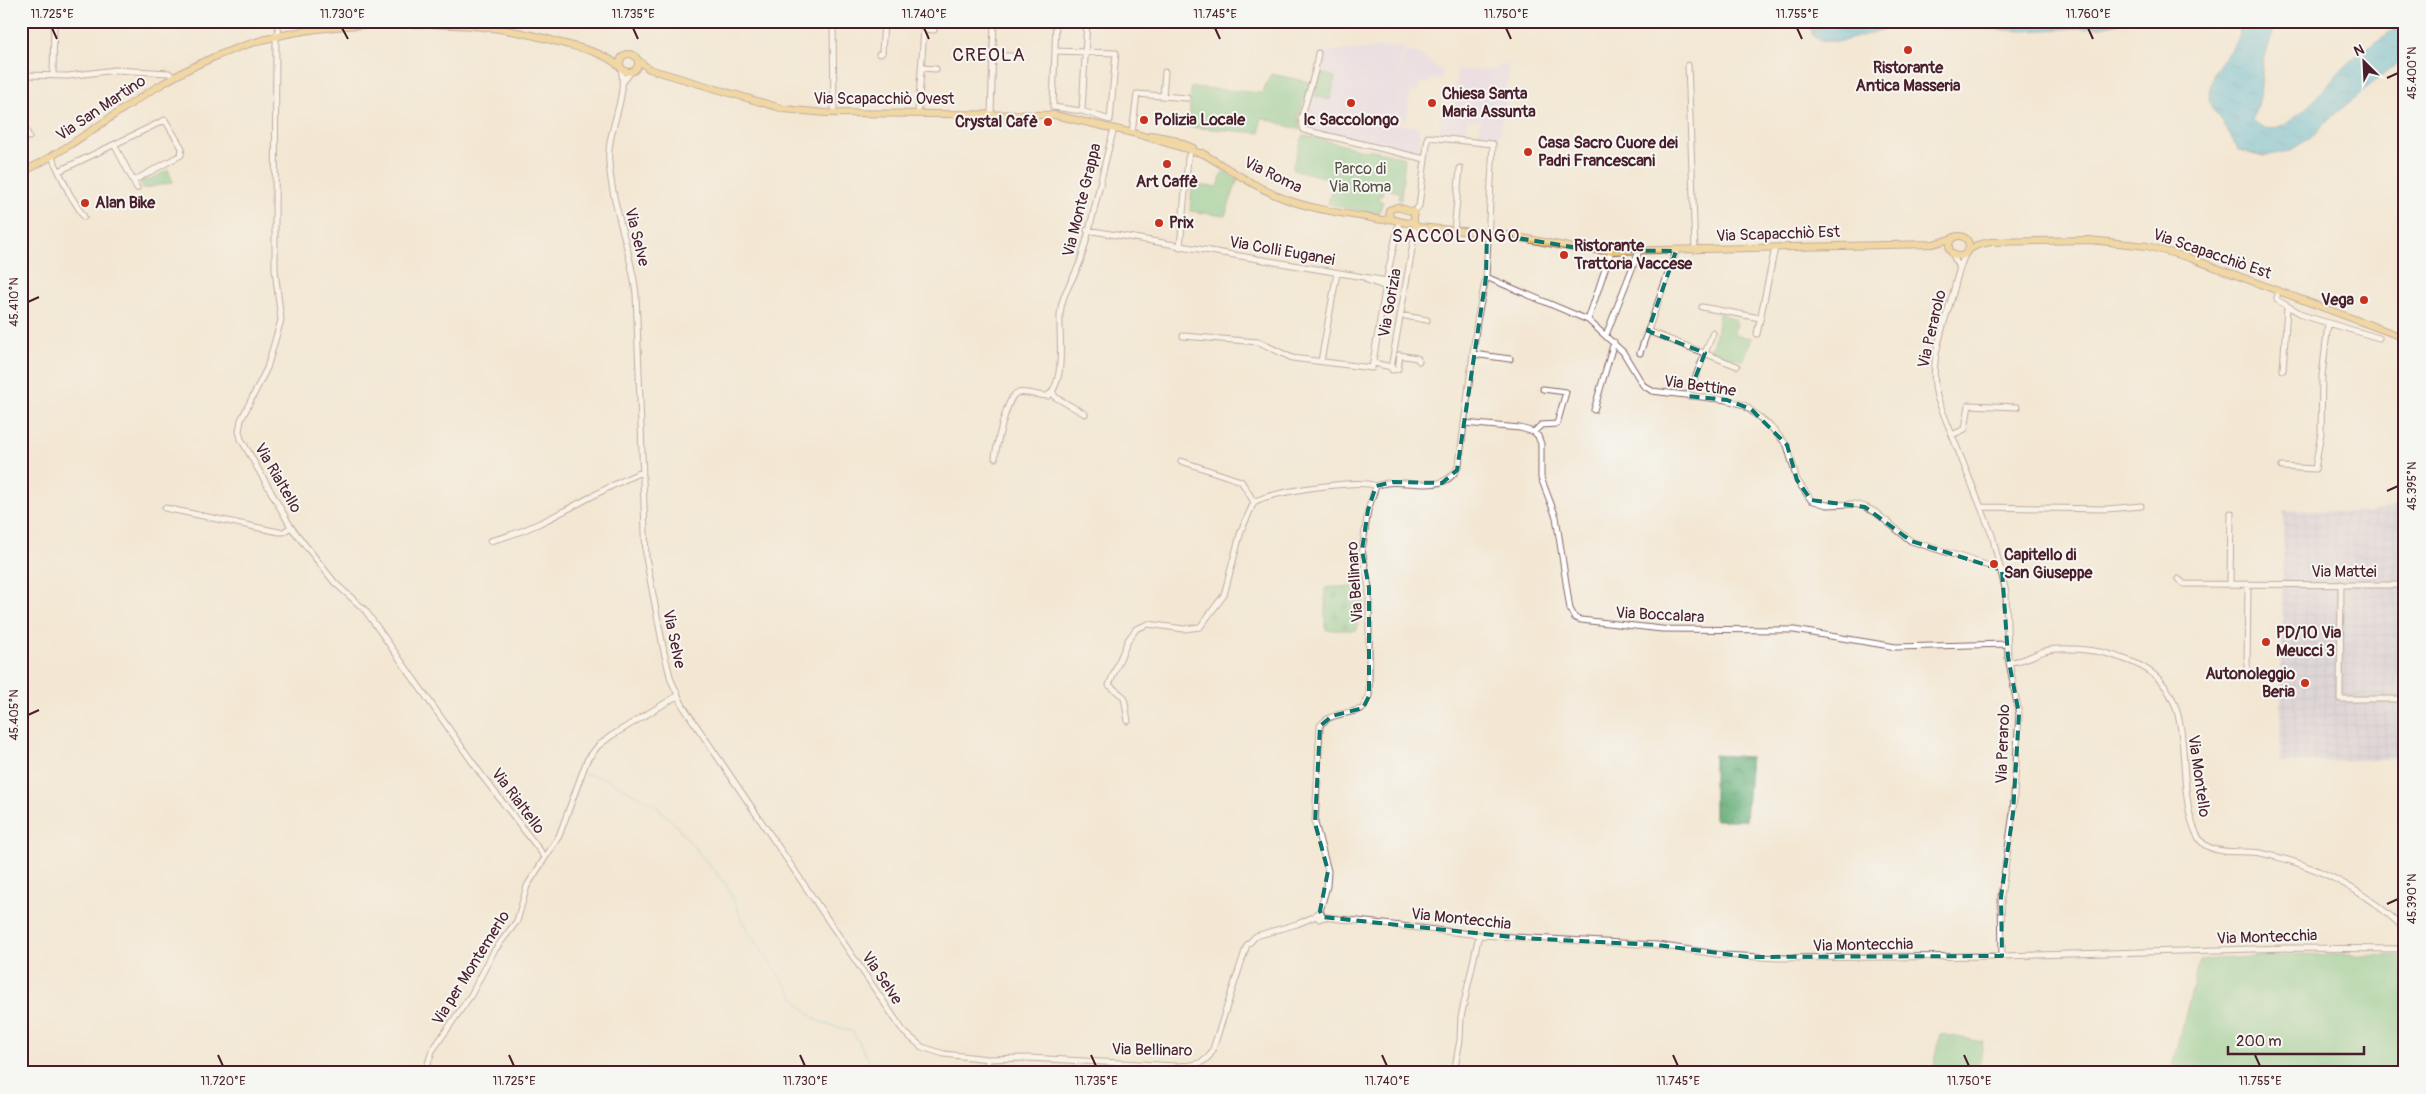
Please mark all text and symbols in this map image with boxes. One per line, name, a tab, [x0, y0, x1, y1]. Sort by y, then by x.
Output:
text: 11.725°E	[30, 7, 74, 22]
text: 11.730°E	[320, 7, 364, 22]
text: 11.735°E	[611, 7, 655, 22]
text: 11.740°E	[901, 7, 947, 22]
text: 11.745°E	[1193, 7, 1237, 22]
text: 11.750°E	[1484, 7, 1528, 22]
text: 11.755°E	[1776, 7, 1818, 22]
text: 11.760°E	[2065, 7, 2111, 22]
north arrow	[2338, 38, 2388, 88]
text: N	[2351, 41, 2367, 60]
district label: CREOLA	[952, 43, 1026, 67]
marker: Ristorante Antica Masseria	[1902, 44, 1914, 56]
text: 45.400°N	[2405, 47, 2420, 99]
place label: Ristorante Antica Masseria	[1856, 58, 1961, 96]
street label: Via San Martino	[52, 70, 150, 145]
place label: Chiesa Santa Maria Assunta	[1442, 84, 1536, 122]
street label: Via Scapacchiò Ovest	[813, 89, 955, 109]
marker: Ic Saccolongo	[1345, 97, 1357, 109]
marker: Chiesa Santa Maria Assunta	[1426, 97, 1438, 109]
place label: Polizia Locale	[1154, 110, 1246, 130]
place label: Ic Saccolongo	[1303, 110, 1399, 130]
place label: Crystal Cafè	[955, 112, 1038, 132]
marker: Polizia Locale	[1138, 114, 1150, 126]
marker: Crystal Cafè	[1042, 116, 1054, 128]
place label: Casa Sacro Cuore dei Padri Francescani	[1538, 133, 1678, 171]
street label: Via Monte Grappa	[1058, 141, 1106, 259]
marker: Casa Sacro Cuore dei Padri Francescani	[1522, 146, 1534, 158]
street label: Via Roma	[1241, 152, 1305, 198]
marker: Art Caffè	[1161, 158, 1173, 170]
park label: Parco di Via Roma	[1329, 159, 1391, 197]
place label: Art Caffè	[1136, 172, 1199, 192]
place label: Alan Bike	[95, 193, 156, 213]
marker: Alan Bike	[79, 197, 91, 209]
street label: Via Selve	[620, 206, 654, 268]
place label: Prix	[1169, 213, 1194, 233]
marker: Prix	[1153, 217, 1165, 229]
street label: Via Scapacchiò Est	[1716, 222, 1841, 246]
district label: SACCOLONGO	[1392, 224, 1520, 248]
street label: Via Scapacchiò Est	[2150, 224, 2274, 284]
street label: Via Colli Euganei	[1228, 232, 1337, 270]
place label: Ristorante Trattoria Vaccese	[1573, 236, 1693, 274]
marker: Ristorante Trattoria Vaccese	[1558, 249, 1570, 261]
street label: Via Gorizia	[1374, 267, 1406, 339]
text: 45.410°N	[7, 277, 22, 327]
street label: Via Perarolo	[1913, 288, 1951, 370]
place label: Vega	[2321, 290, 2355, 310]
marker: Vega	[2358, 294, 2370, 306]
street label: Via Bettine	[1663, 371, 1738, 401]
street label: Via Rialtello	[250, 440, 306, 517]
text: 45.395°N	[2405, 462, 2420, 510]
street label: Via Bellinaro	[1342, 540, 1368, 623]
place label: Capitello di San Giuseppe	[2004, 545, 2093, 583]
marker: Capitello di San Giuseppe	[1988, 558, 2000, 570]
street label: Via Mattei	[2311, 562, 2377, 582]
street label: Via Boccalara	[1615, 603, 1705, 627]
street label: Via Selve	[658, 608, 690, 670]
place label: PD/10 Via Meucci 3	[2276, 623, 2342, 661]
marker: PD/10 Via Meucci 3	[2260, 636, 2272, 648]
place label: Autonoleggio Beria	[2205, 664, 2296, 702]
marker: Autonoleggio Beria	[2299, 677, 2311, 689]
text: 45.405°N	[7, 689, 22, 741]
street label: Via Perarolo	[1992, 703, 2014, 784]
street label: Via Montello	[2183, 734, 2215, 819]
street label: Via Rialtello	[487, 764, 549, 838]
text: 45.390°N	[2405, 874, 2420, 924]
street label: Via Montecchia	[1410, 904, 1512, 934]
street label: Via per Montemerlo	[428, 907, 514, 1029]
street label: Via Montecchia	[2216, 925, 2318, 949]
street label: Via Montecchia	[1812, 934, 1914, 956]
street label: Via Selve	[857, 948, 907, 1008]
scale bar	[2228, 1024, 2365, 1056]
text: 200 m	[2236, 1032, 2281, 1051]
street label: Via Bellinaro	[1111, 1039, 1193, 1061]
text: 11.720°E	[201, 1074, 245, 1089]
text: 11.725°E	[492, 1074, 536, 1089]
text: 11.730°E	[783, 1074, 827, 1089]
text: 11.735°E	[1074, 1074, 1118, 1089]
text: 11.740°E	[1364, 1074, 1410, 1089]
text: 11.745°E	[1656, 1074, 1700, 1089]
text: 11.750°E	[1947, 1074, 1991, 1089]
text: 11.755°E	[2239, 1074, 2281, 1089]

